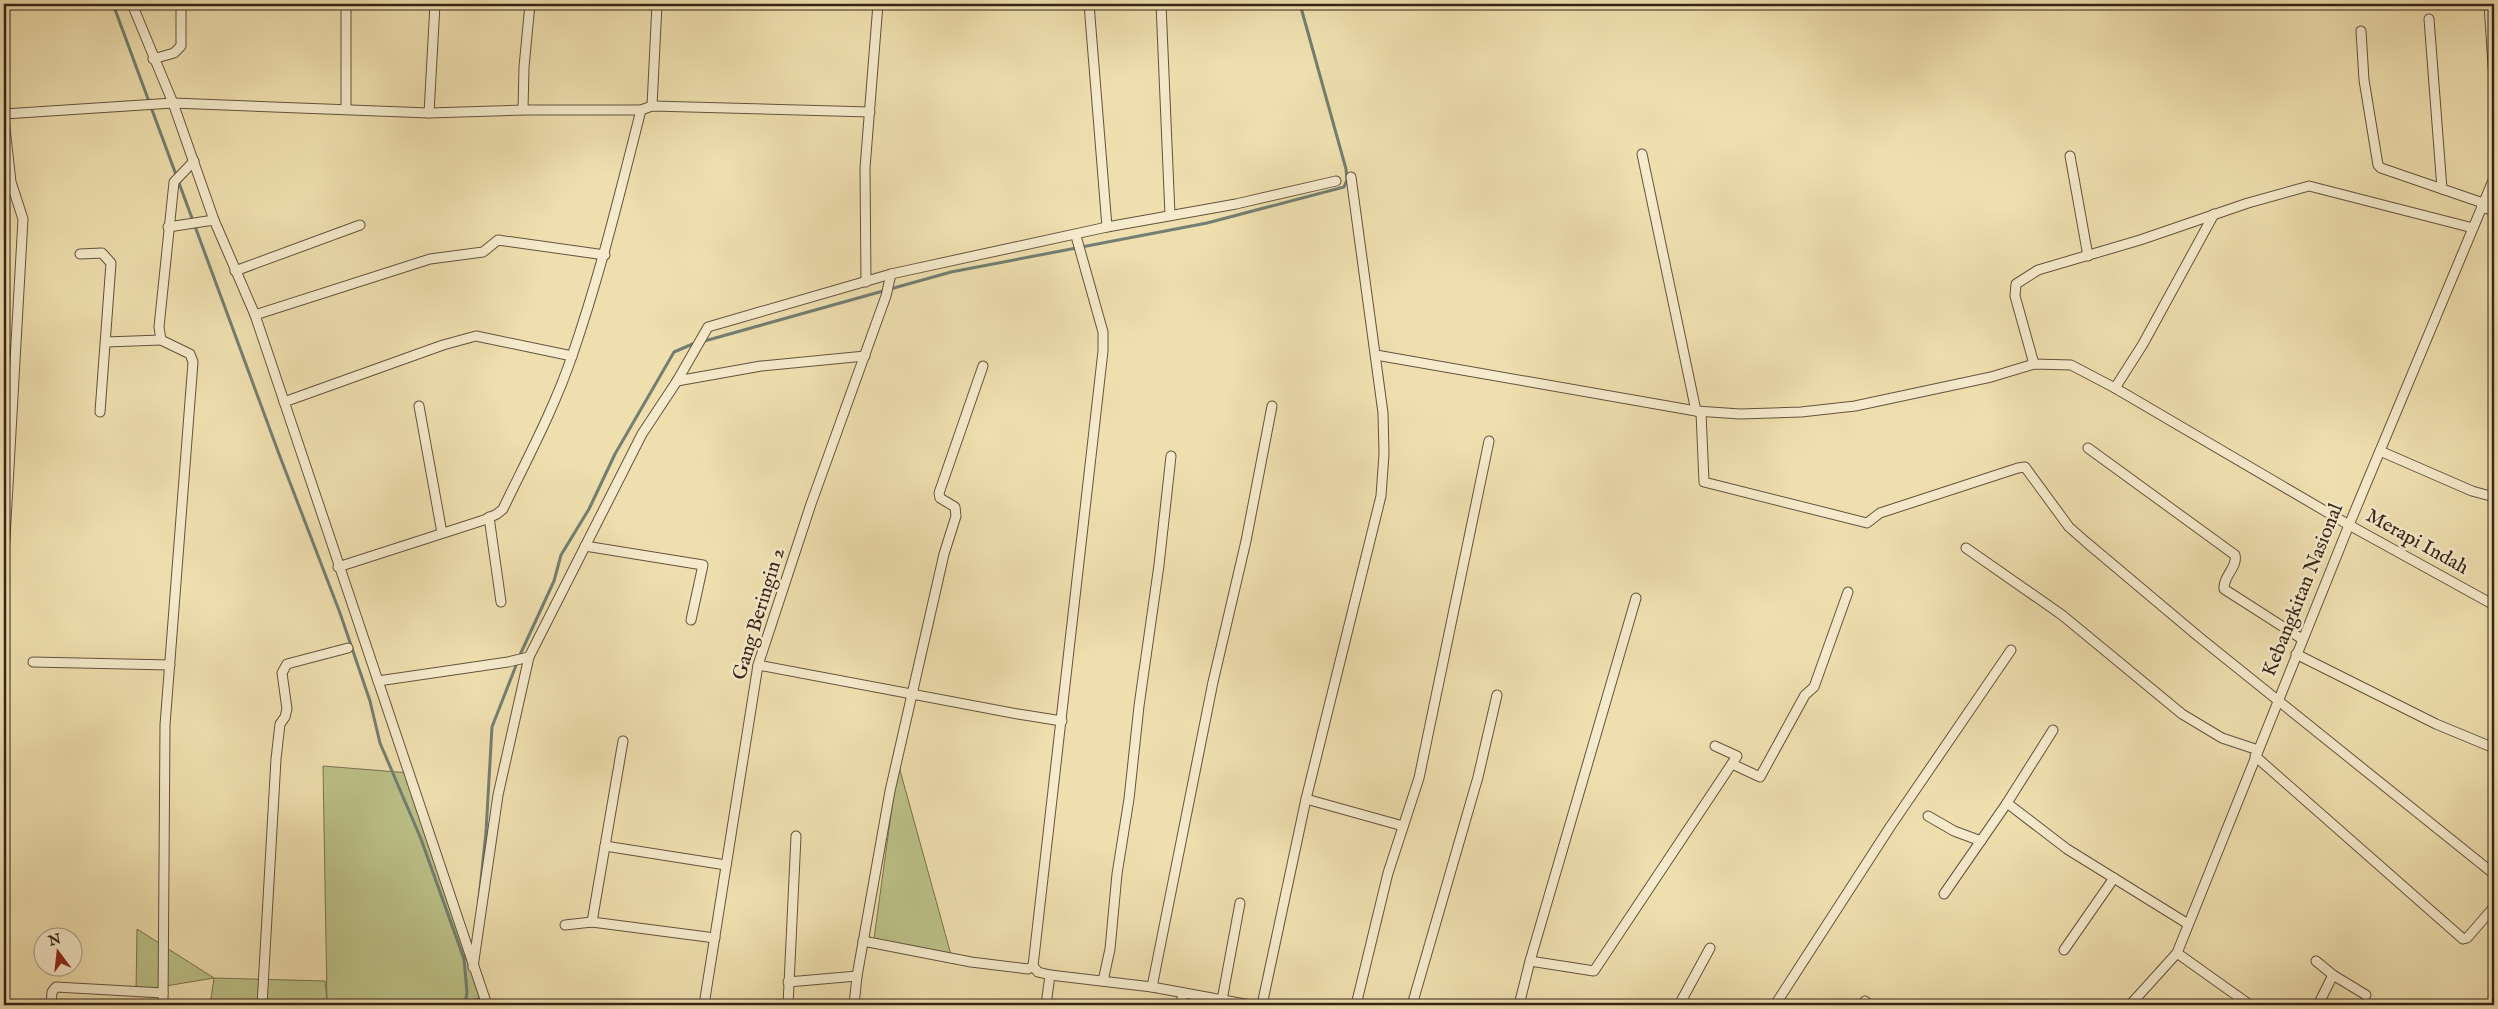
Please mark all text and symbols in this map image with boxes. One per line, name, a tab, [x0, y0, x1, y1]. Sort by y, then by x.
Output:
street label: Kebangkitan Nasional	[2257, 499, 2349, 680]
street label: Merapi Indah	[2361, 504, 2473, 581]
street label: Gang Beringin 2	[727, 545, 791, 683]
north arrow	[32, 926, 82, 976]
text: N	[46, 930, 63, 951]

